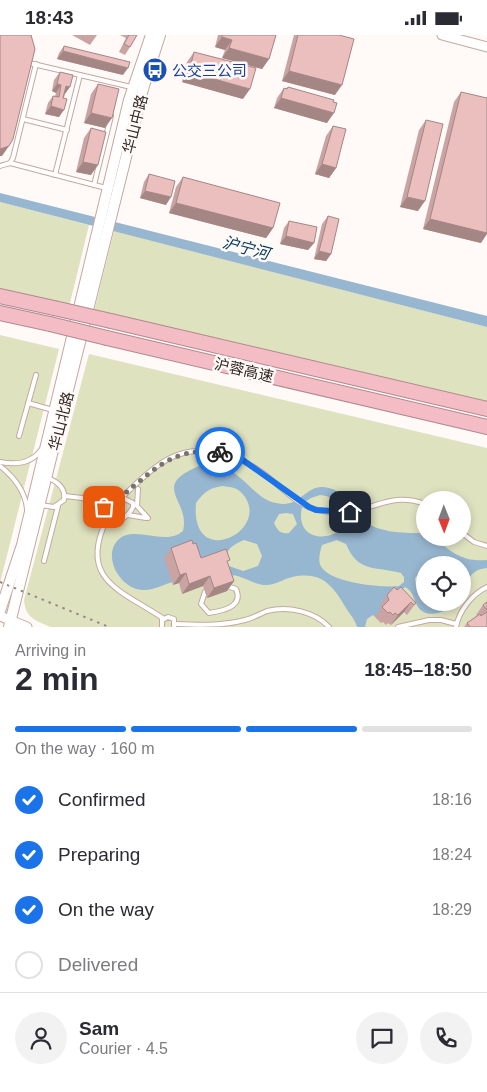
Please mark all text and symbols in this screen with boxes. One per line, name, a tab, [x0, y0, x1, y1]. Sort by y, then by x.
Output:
text: 18:43	[25, 7, 74, 28]
bus stop icon: 公交三公司	[142, 57, 168, 83]
place label: 公交三公司	[172, 62, 247, 79]
street label: 华山中路	[119, 93, 151, 155]
water label: 沪宁河	[221, 234, 274, 263]
street label: 沪蓉高速	[213, 355, 275, 385]
street label: 华山北路	[45, 390, 77, 452]
courier	[195, 427, 245, 477]
icon: bike	[206, 438, 234, 466]
pin	[83, 486, 125, 528]
pin	[329, 491, 371, 533]
north arrow	[416, 491, 471, 546]
map controls	[416, 491, 471, 611]
icon: bag	[90, 493, 118, 521]
icon: home	[336, 498, 364, 526]
button: locate	[416, 556, 471, 611]
text: Arriving in	[15, 642, 86, 659]
text: 18:45–18:50	[364, 659, 472, 680]
text: 2 min	[15, 661, 99, 697]
text: On the way · 160 m	[15, 740, 155, 757]
icon: check	[15, 786, 43, 814]
text: Confirmed	[58, 789, 146, 810]
text: 18:16	[432, 791, 472, 808]
icon: check	[15, 841, 43, 869]
text: Preparing	[58, 844, 140, 865]
text: 18:24	[432, 846, 472, 863]
icon: check	[15, 896, 43, 924]
text: On the way	[58, 899, 154, 920]
text: 18:29	[432, 901, 472, 918]
text: Delivered	[58, 954, 138, 975]
button: person	[15, 1012, 67, 1064]
button: chat	[356, 1012, 408, 1064]
button: phone	[420, 1012, 472, 1064]
text: Sam	[79, 1018, 119, 1039]
text: Courier · 4.5	[79, 1040, 168, 1057]

